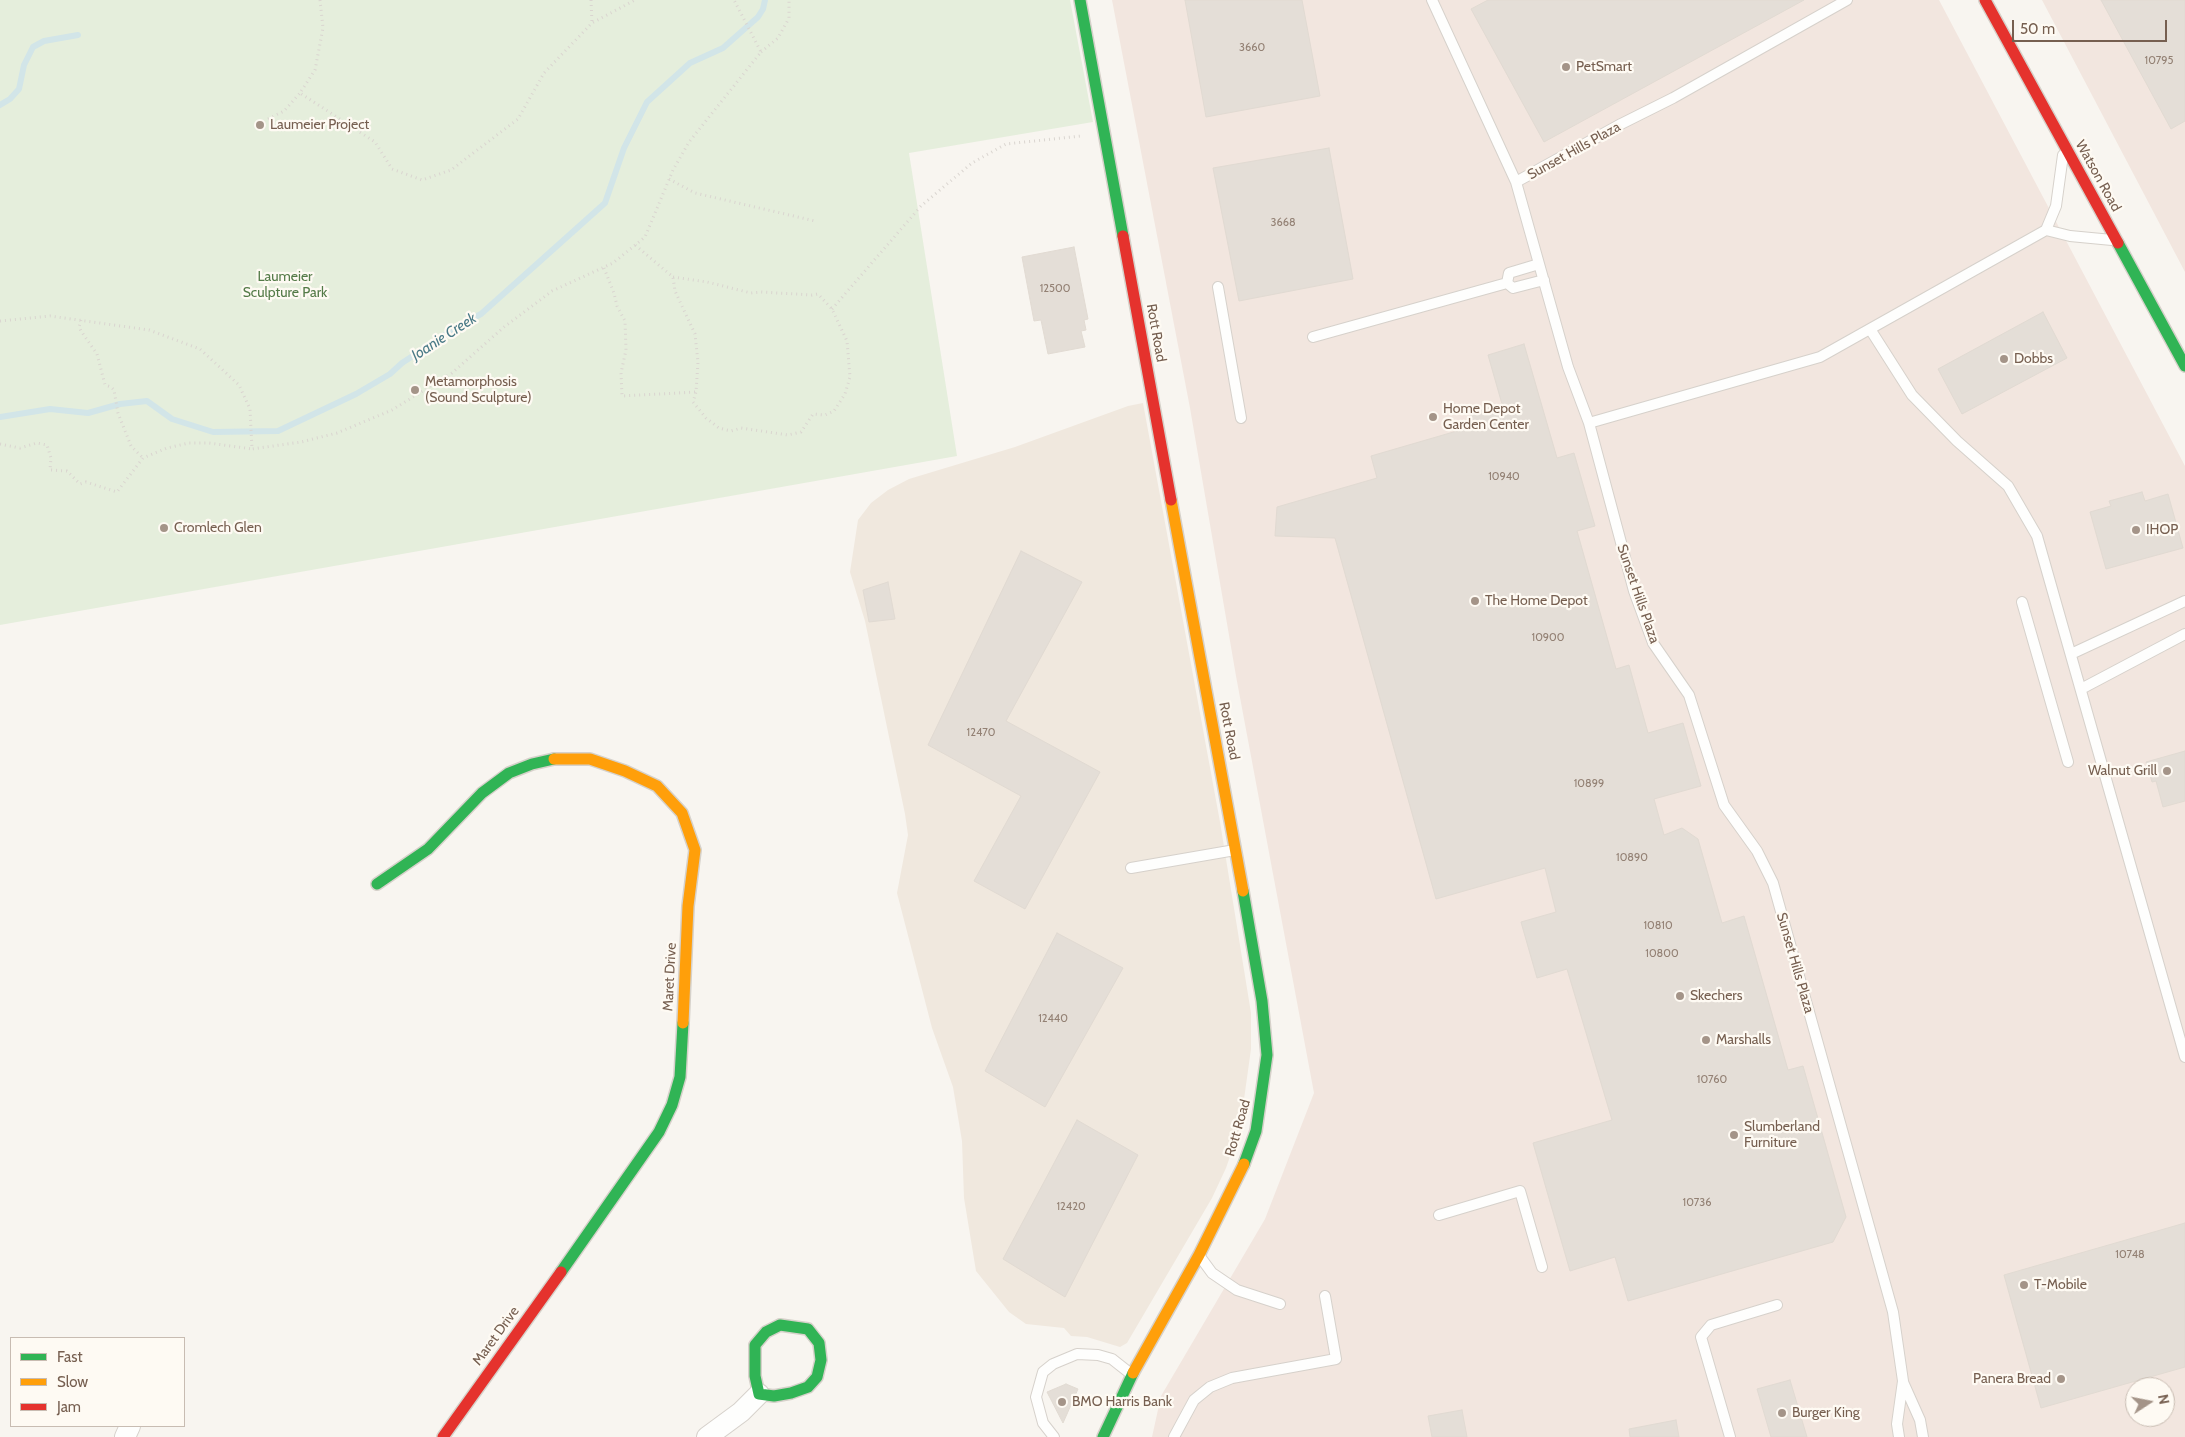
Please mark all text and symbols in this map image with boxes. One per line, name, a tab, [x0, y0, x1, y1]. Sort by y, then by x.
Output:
scale bar	[2015, 10, 2170, 42]
text: 50 m	[2020, 20, 2055, 38]
house number: 3660	[1239, 41, 1265, 55]
house number: 10795	[2145, 54, 2173, 68]
place label: PetSmart	[1576, 59, 1632, 75]
marker: PetSmart	[1560, 61, 1572, 73]
place label: Laumeier Project	[270, 117, 369, 133]
marker: Laumeier Project	[254, 119, 266, 131]
street label: Sunset Hills Plaza	[1525, 119, 1623, 183]
street label: Watson Road	[2072, 137, 2124, 215]
house number: 3668	[1270, 216, 1296, 230]
park label: Laumeier Sculpture Park	[243, 269, 327, 302]
house number: 12500	[1040, 282, 1070, 296]
street label: Rott Road	[1143, 303, 1169, 363]
water label: Joanie Creek	[408, 309, 480, 365]
place label: Dobbs	[2014, 351, 2053, 367]
marker: Dobbs	[1998, 353, 2010, 365]
place label: Metamorphosis (Sound Sculpture)	[425, 374, 532, 407]
marker: Metamorphosis (Sound Sculpture)	[409, 384, 421, 396]
place label: Home Depot Garden Center	[1443, 401, 1529, 434]
marker: Home Depot Garden Center	[1427, 411, 1439, 423]
house number: 10940	[1488, 470, 1520, 484]
place label: Cromlech Glen	[174, 520, 262, 536]
marker: Cromlech Glen	[158, 522, 170, 534]
place label: IHOP	[2146, 522, 2178, 538]
marker: IHOP	[2130, 524, 2142, 536]
street label: Sunset Hills Plaza	[1613, 542, 1663, 646]
place label: The Home Depot	[1485, 593, 1588, 609]
marker: The Home Depot	[1469, 595, 1481, 607]
house number: 10900	[1532, 631, 1564, 645]
street label: Rott Road	[1215, 701, 1243, 761]
house number: 12470	[967, 726, 995, 740]
place label: Walnut Grill	[2088, 763, 2157, 779]
marker: Walnut Grill	[2161, 765, 2173, 777]
house number: 10899	[1574, 777, 1604, 791]
house number: 10890	[1616, 851, 1648, 865]
street label: Sunset Hills Plaza	[1773, 911, 1817, 1015]
house number: 10810	[1643, 919, 1673, 933]
street label: Maret Drive	[660, 942, 680, 1012]
house number: 10800	[1645, 947, 1679, 961]
place label: Skechers	[1690, 988, 1743, 1004]
marker: Skechers	[1674, 990, 1686, 1002]
house number: 12440	[1038, 1012, 1068, 1026]
place label: Marshalls	[1716, 1032, 1771, 1048]
marker: Marshalls	[1700, 1034, 1712, 1046]
house number: 10760	[1697, 1073, 1727, 1087]
street label: Rott Road	[1222, 1097, 1254, 1159]
place label: Slumberland Furniture	[1744, 1119, 1820, 1152]
marker: Slumberland Furniture	[1728, 1129, 1740, 1141]
house number: 10736	[1683, 1196, 1711, 1210]
house number: 12420	[1056, 1200, 1086, 1214]
house number: 10748	[2115, 1248, 2145, 1262]
place label: T-Mobile	[2034, 1277, 2087, 1293]
marker: T-Mobile	[2018, 1279, 2030, 1291]
street label: Maret Drive	[469, 1303, 523, 1369]
legend	[10, 1337, 185, 1427]
text: Fast	[57, 1348, 82, 1366]
place label: Panera Bread	[1973, 1371, 2051, 1387]
text: Slow	[57, 1373, 88, 1391]
marker: Panera Bread	[2055, 1373, 2067, 1385]
north arrow	[2125, 1377, 2175, 1427]
text: N	[2154, 1393, 2174, 1406]
place label: BMO Harris Bank	[1072, 1394, 1172, 1410]
marker: BMO Harris Bank	[1056, 1396, 1068, 1408]
text: Jam	[57, 1398, 81, 1416]
place label: Burger King	[1792, 1405, 1860, 1421]
marker: Burger King	[1776, 1407, 1788, 1419]

